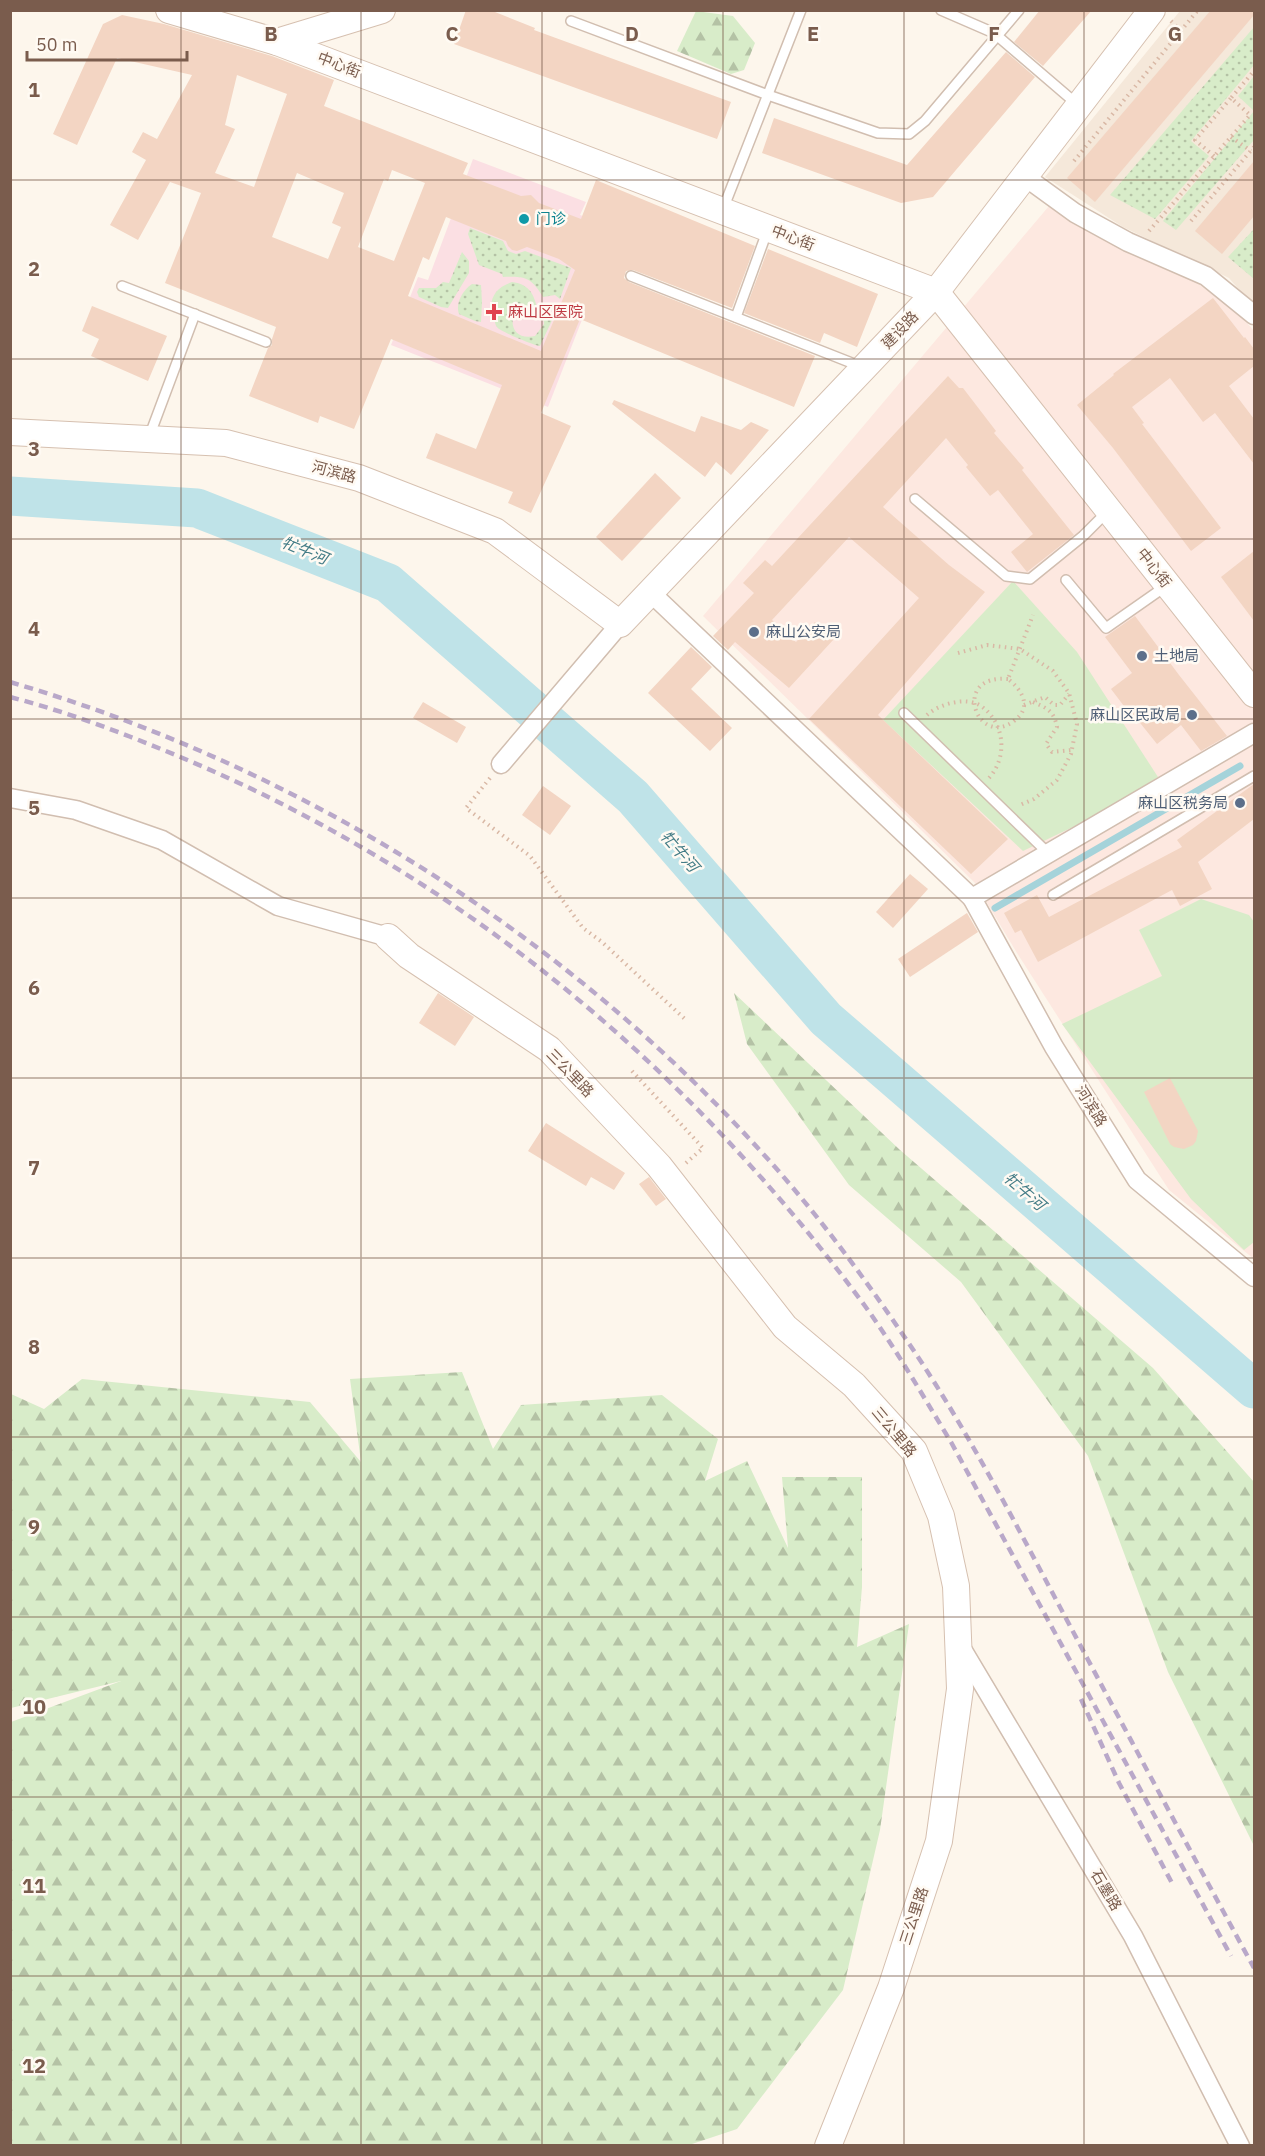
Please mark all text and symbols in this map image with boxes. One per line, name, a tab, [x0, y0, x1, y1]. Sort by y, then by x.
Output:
text: B	[264, 20, 278, 47]
text: C	[445, 20, 459, 47]
text: D	[625, 20, 639, 47]
text: E	[807, 20, 819, 47]
text: F	[988, 20, 1000, 47]
text: G	[1168, 20, 1182, 47]
scale bar	[27, 24, 188, 62]
text: 50 m	[36, 33, 78, 56]
street label: 中心街	[315, 48, 364, 81]
text: 1	[28, 76, 40, 103]
place label: 门诊	[536, 209, 566, 228]
marker: 门诊	[517, 212, 531, 226]
street label: 中心街	[769, 221, 818, 254]
text: 2	[28, 255, 40, 282]
place label: 麻山区医院	[508, 302, 583, 321]
marker: 麻山区医院	[485, 303, 503, 321]
street label: 建设路	[877, 307, 922, 352]
text: 3	[28, 435, 40, 462]
street label: 河滨路	[310, 457, 358, 487]
water label: 牤牛河	[279, 532, 334, 569]
street label: 中心街	[1133, 544, 1176, 591]
text: 4	[28, 615, 40, 642]
place label: 麻山公安局	[766, 622, 841, 641]
marker: 麻山公安局	[747, 625, 761, 639]
place label: 土地局	[1154, 646, 1199, 665]
marker: 土地局	[1135, 649, 1149, 663]
place label: 麻山区民政局	[1090, 705, 1180, 724]
marker: 麻山区民政局	[1185, 708, 1199, 722]
place label: 麻山区税务局	[1138, 793, 1228, 812]
text: 5	[28, 794, 40, 821]
marker: 麻山区税务局	[1233, 796, 1247, 810]
water label: 牤牛河	[657, 826, 705, 878]
text: 6	[28, 974, 40, 1001]
street label: 三公里路	[543, 1044, 598, 1101]
street label: 河滨路	[1071, 1082, 1111, 1130]
text: 7	[28, 1154, 40, 1181]
water label: 牤牛河	[1000, 1168, 1052, 1216]
text: 8	[28, 1333, 40, 1360]
street label: 三公里路	[868, 1403, 921, 1461]
text: 9	[28, 1513, 40, 1540]
text: 10	[22, 1693, 46, 1720]
street label: 石墨路	[1087, 1866, 1126, 1914]
text: 11	[22, 1872, 46, 1899]
street label: 三公里路	[895, 1884, 932, 1947]
text: 12	[22, 2052, 46, 2079]

